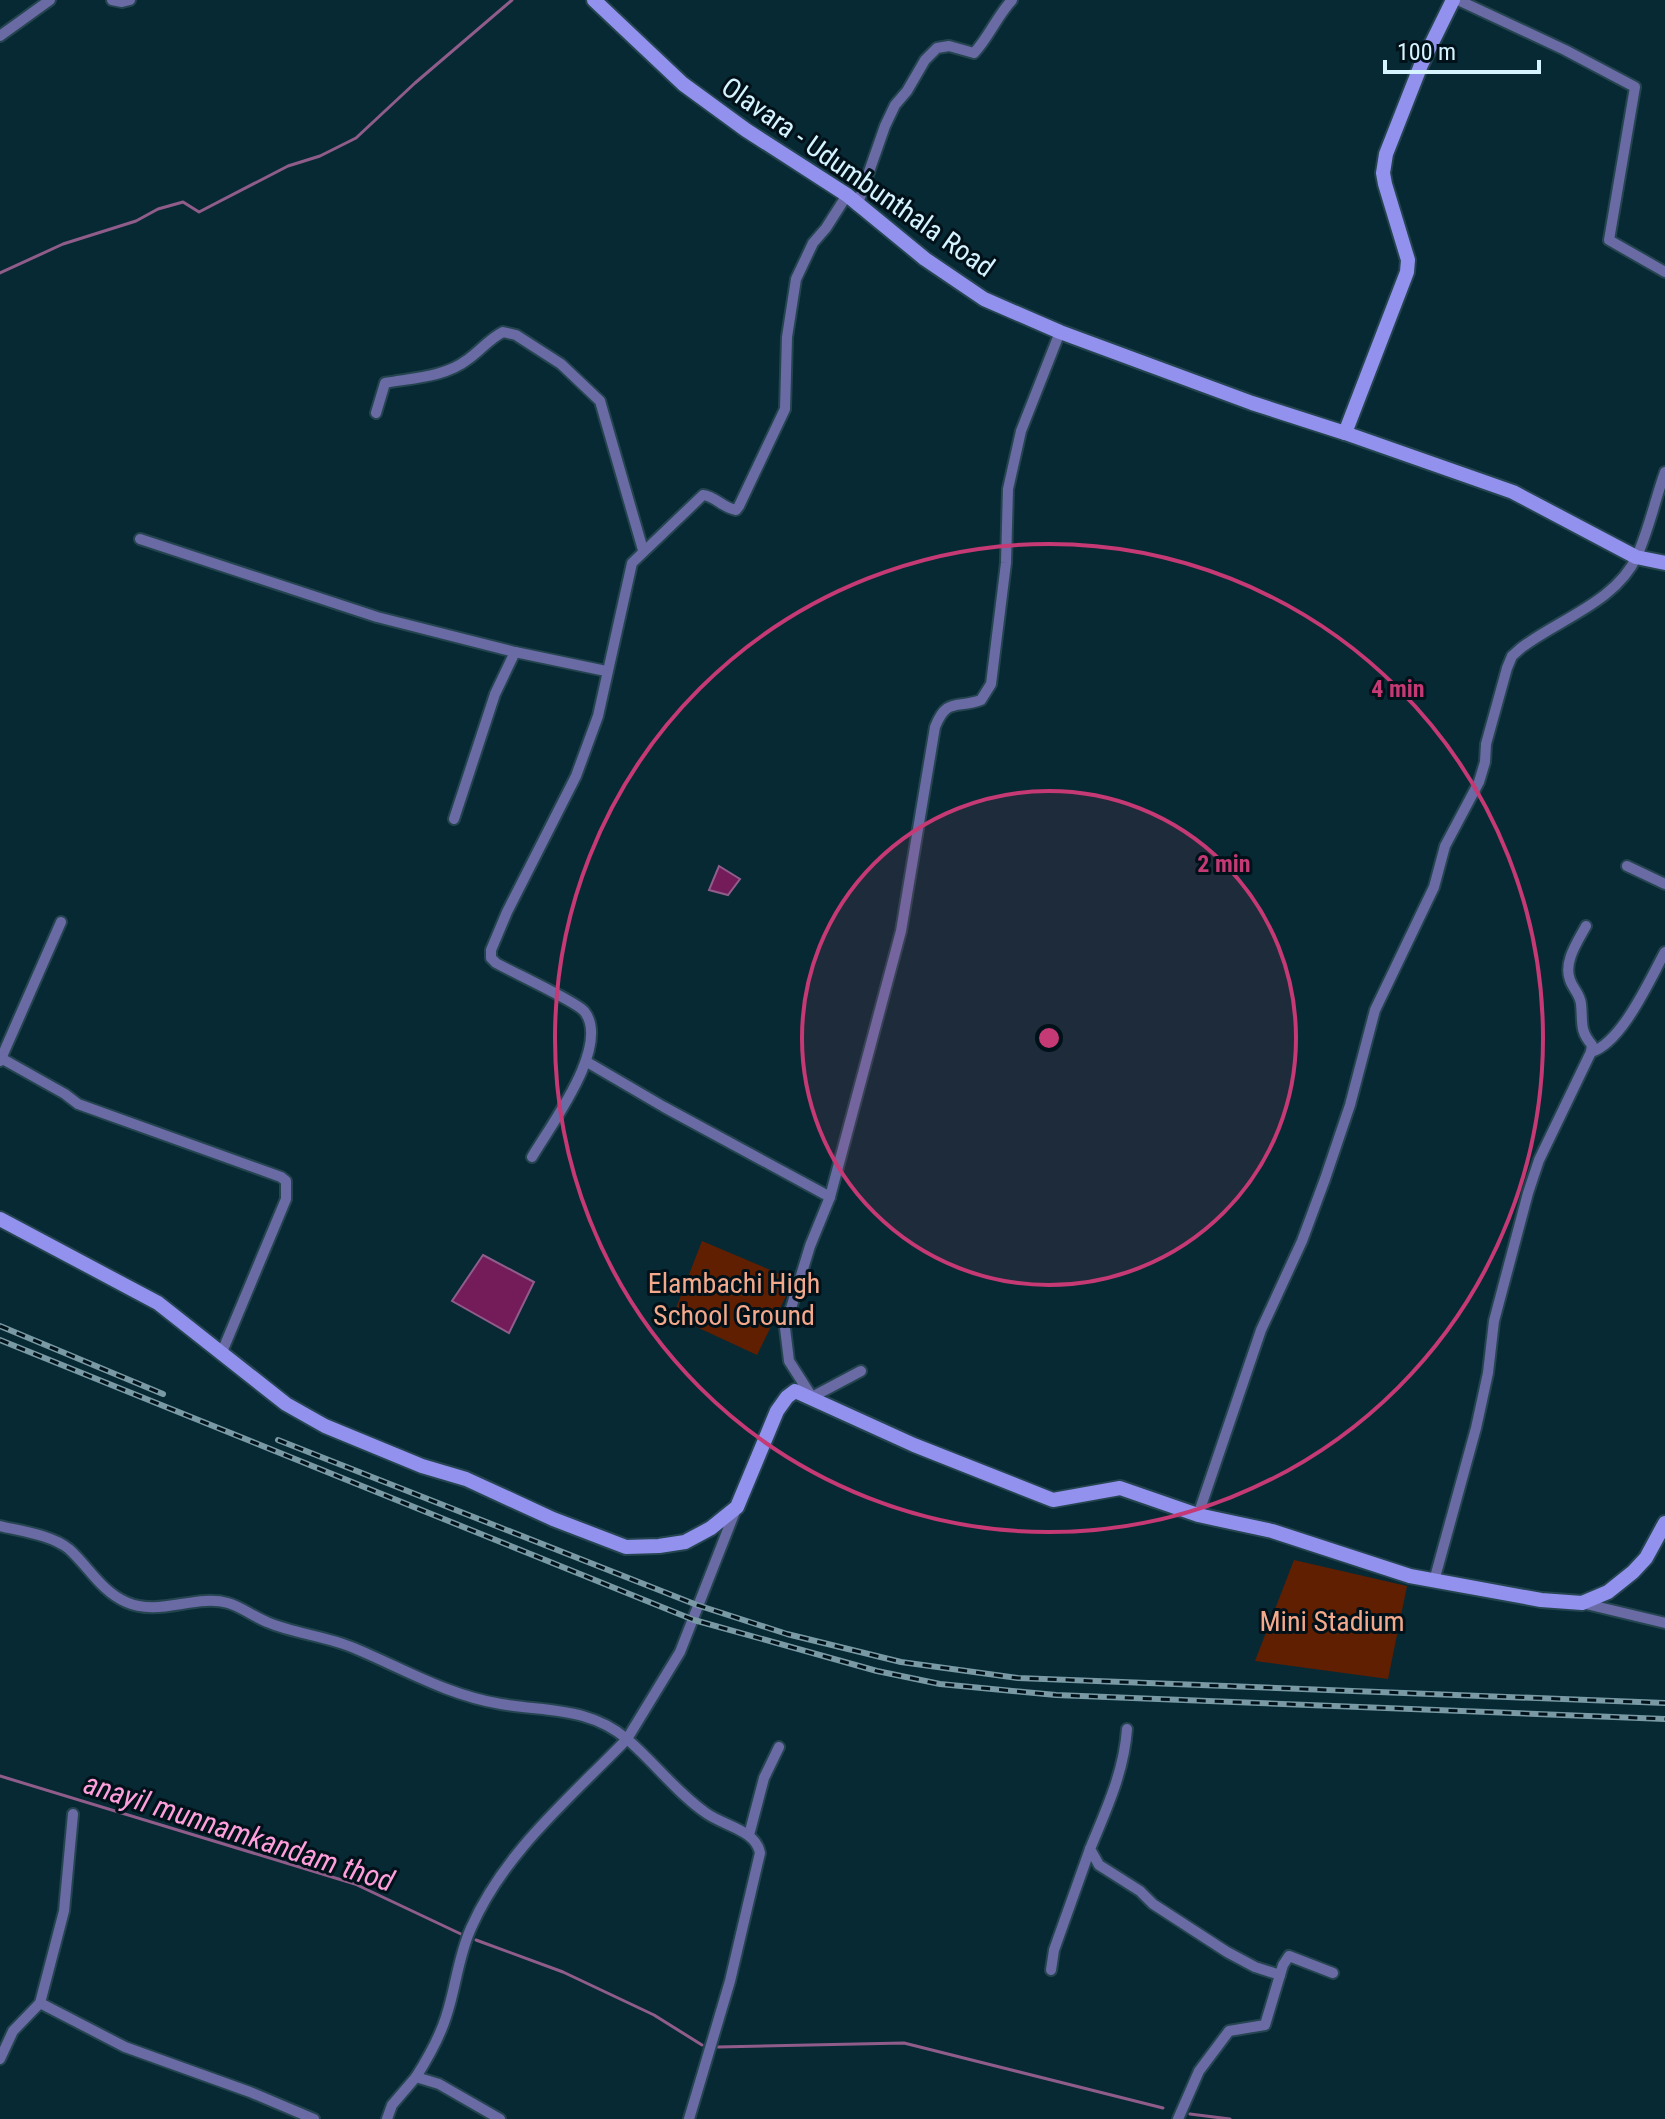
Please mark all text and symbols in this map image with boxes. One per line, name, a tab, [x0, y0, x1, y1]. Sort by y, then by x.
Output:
scale bar	[1385, 24, 1539, 74]
text: 100 m	[1397, 38, 1456, 66]
street label: Olavara - Udumbunthala Road	[715, 70, 1001, 284]
text: 4 min	[1371, 675, 1425, 703]
text: 2 min	[1197, 850, 1251, 878]
centre of rings	[1035, 1024, 1063, 1052]
park label: Elambachi High School Ground	[648, 1267, 820, 1332]
park label: Mini Stadium	[1259, 1605, 1405, 1638]
water label: anayil munnamkandam thod	[79, 1765, 399, 1899]

